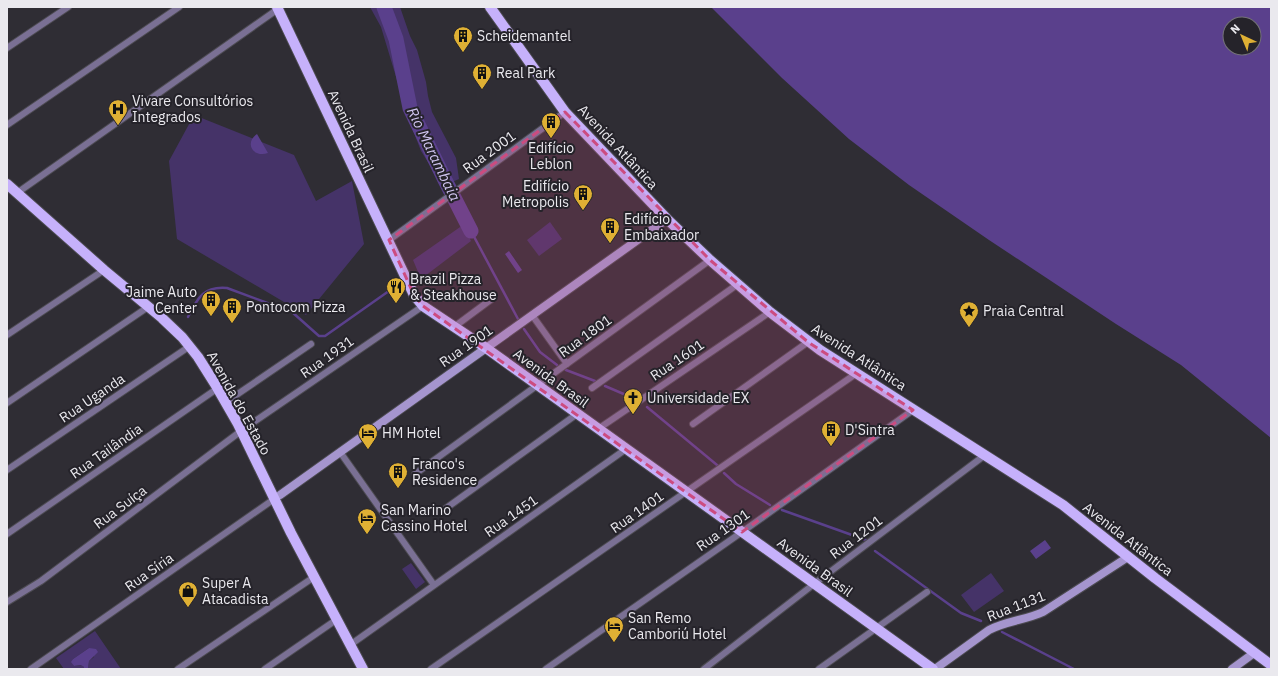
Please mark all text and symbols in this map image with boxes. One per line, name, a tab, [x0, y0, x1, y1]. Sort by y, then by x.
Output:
north arrow	[1222, 16, 1262, 56]
text: N	[1227, 21, 1243, 37]
building icon: Scheidemantel	[452, 25, 474, 53]
place label: Scheidemantel	[477, 27, 571, 45]
building icon: Real Park	[471, 62, 493, 90]
place label: Real Park	[496, 64, 556, 82]
street label: Avenida Brasil	[324, 87, 378, 175]
place label: Vivare Consultórios Integrados	[132, 92, 253, 126]
hospital icon: Vivare Consultórios Integrados	[107, 98, 129, 126]
street label: Avenida Atlântica	[574, 101, 662, 194]
water label: Rio Marambaia	[403, 104, 465, 204]
building icon: Edifício Leblon	[540, 111, 562, 139]
street label: Rua 2001	[459, 127, 519, 177]
place label: Edifício Leblon	[528, 139, 574, 173]
place label: Edifício Metropolis	[502, 177, 569, 211]
building icon: Edifício Metropolis	[572, 183, 594, 211]
place label: Edifício Embaixador	[624, 210, 699, 244]
building icon: Edifício Embaixador	[599, 216, 621, 244]
place label: Brazil Pizza & Steakhouse	[410, 270, 497, 304]
restaurant icon: Brazil Pizza & Steakhouse	[385, 276, 407, 304]
place label: Jaime Auto Center	[126, 283, 197, 317]
building icon: Jaime Auto Center	[200, 289, 222, 317]
building icon: Pontocom Pizza	[221, 296, 243, 324]
place label: Pontocom Pizza	[246, 298, 346, 316]
place icon: Praia Central	[958, 300, 980, 328]
place label: Praia Central	[983, 302, 1064, 320]
street label: Rua 1801	[555, 311, 615, 361]
street label: Avenida Atlântica	[808, 320, 910, 395]
street label: Rua 1901	[436, 321, 496, 371]
street label: Rua 1931	[297, 332, 357, 382]
street label: Rua 1601	[647, 335, 707, 385]
street label: Avenida Brasil	[510, 344, 593, 412]
street label: Avenida do Estado	[203, 348, 275, 458]
street label: Rua Uganda	[56, 369, 129, 427]
church icon: Universidade EX	[622, 387, 644, 415]
place label: Universidade EX	[647, 389, 750, 407]
street label: Rua Tailândia	[66, 419, 146, 482]
building icon: D'Sintra	[820, 419, 842, 447]
place label: D'Sintra	[845, 421, 895, 439]
hotel icon: HM Hotel	[357, 422, 379, 450]
place label: HM Hotel	[382, 424, 441, 442]
place label: Franco's Residence	[412, 455, 477, 489]
building icon: Franco's Residence	[387, 461, 409, 489]
street label: Rua Suíça	[90, 481, 151, 533]
street label: Rua 1401	[607, 487, 667, 537]
street label: Rua 1451	[481, 491, 541, 541]
street label: Avenida Atlântica	[1079, 498, 1177, 580]
place label: San Marino Cassino Hotel	[381, 501, 468, 535]
street label: Rua 1301	[693, 505, 753, 555]
hotel icon: San Marino Cassino Hotel	[356, 507, 378, 535]
street label: Rua 1201	[826, 511, 886, 563]
street label: Avenida Brasil	[774, 533, 857, 601]
street label: Rua Síria	[121, 548, 177, 595]
place label: Super A Atacadista	[202, 574, 269, 608]
shop icon: Super A Atacadista	[177, 580, 199, 608]
street label: Rua 1131	[984, 587, 1048, 625]
place label: San Remo Camboriú Hotel	[628, 609, 727, 643]
hotel icon: San Remo Camboriú Hotel	[603, 615, 625, 643]

